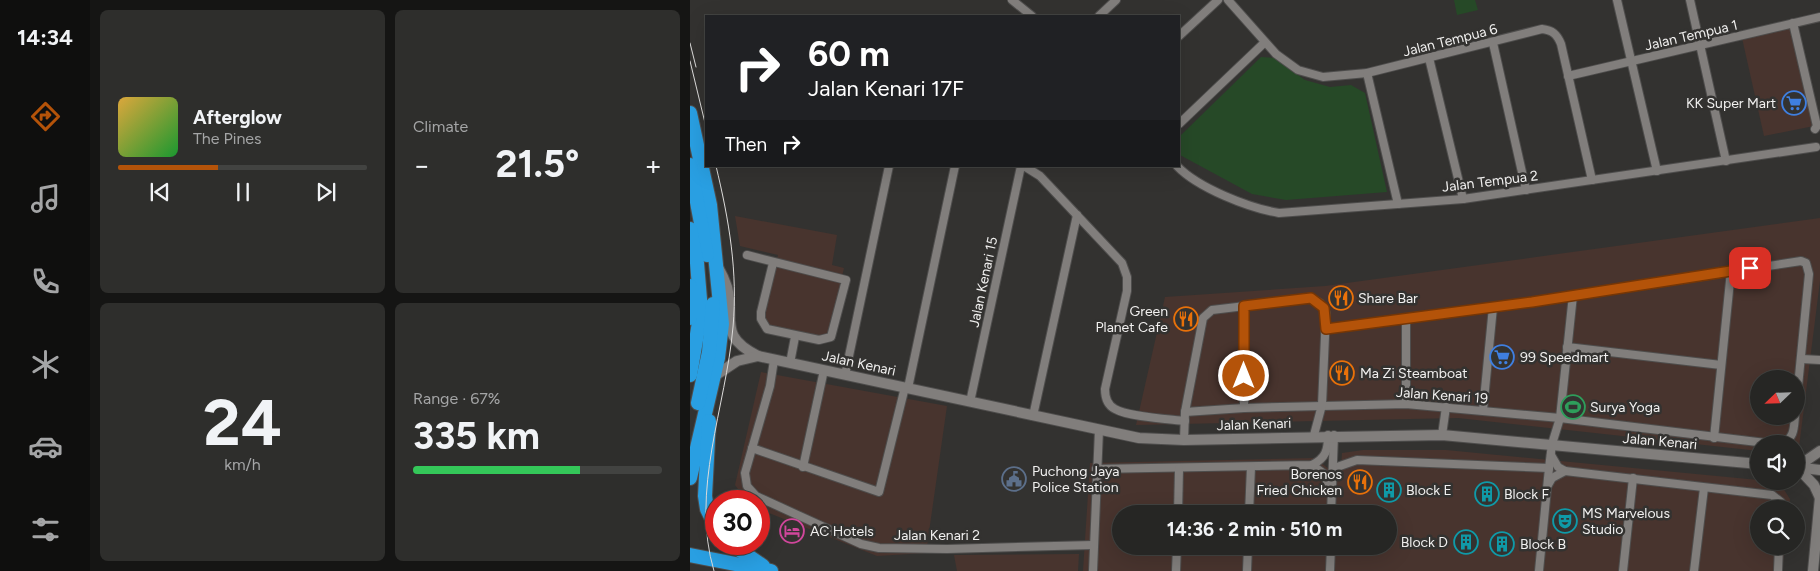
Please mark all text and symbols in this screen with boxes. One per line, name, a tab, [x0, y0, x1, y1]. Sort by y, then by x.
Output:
street label: Jalan Tempua 1	[1643, 17, 1739, 54]
street label: Jalan Tempua 6	[1401, 21, 1499, 60]
text: 14:34	[17, 24, 73, 51]
text: 60 m	[808, 33, 890, 75]
icon: right	[725, 35, 790, 100]
text: Jalan Kenari 17F	[808, 75, 964, 102]
supermarket icon: KK Super Mart	[1781, 90, 1807, 116]
place label: KK Super Mart	[1686, 95, 1776, 112]
icon: directions	[28, 99, 63, 134]
text: Afterglow	[193, 106, 282, 129]
text: Climate	[413, 117, 468, 136]
text: The Pines	[193, 129, 262, 148]
icon: right	[777, 130, 805, 158]
text: Then	[725, 133, 767, 156]
text: 21.5°	[496, 141, 579, 187]
text: −	[413, 148, 430, 182]
text: +	[645, 148, 662, 182]
street label: Jalan Tempua 2	[1441, 167, 1539, 196]
icon: previous	[146, 178, 174, 206]
icon: pause	[229, 178, 257, 206]
icon: next	[312, 178, 340, 206]
icon: music	[28, 181, 63, 216]
street label: Jalan Kenari 15	[966, 235, 1001, 329]
pin	[1729, 247, 1771, 289]
icon: arrive	[1736, 254, 1764, 282]
icon: phone	[28, 264, 63, 299]
restaurant icon: Share Bar	[1328, 285, 1354, 311]
place label: Share Bar	[1358, 290, 1418, 307]
place label: Green Planet Cafe	[1095, 303, 1168, 336]
restaurant icon: Green Planet Cafe	[1173, 306, 1199, 332]
supermarket icon: 99 Speedmart	[1489, 344, 1515, 370]
icon: climate	[28, 347, 63, 382]
street label: Jalan Kenari	[821, 347, 897, 380]
position arrow	[1217, 349, 1269, 401]
place label: 99 Speedmart	[1520, 349, 1609, 366]
restaurant icon: Ma Zi Steamboat	[1329, 360, 1355, 386]
place label: Ma Zi Steamboat	[1360, 365, 1467, 382]
north arrow	[1750, 370, 1805, 425]
map controls	[1750, 370, 1805, 555]
text: 24	[203, 383, 282, 461]
street label: Jalan Kenari 19	[1395, 384, 1489, 407]
text: Range · 67%	[413, 389, 500, 408]
sports icon: Surya Yoga	[1560, 394, 1586, 420]
place label: Surya Yoga	[1590, 399, 1660, 416]
text: 335 km	[413, 413, 540, 459]
street label: Jalan Kenari	[1216, 415, 1292, 434]
icon: car	[28, 429, 63, 464]
street label: Jalan Kenari	[1622, 430, 1698, 453]
button: sound	[1750, 435, 1805, 490]
text: km/h	[224, 455, 261, 474]
place label: Puchong Jaya Police Station	[1032, 463, 1119, 496]
public building icon: Puchong Jaya Police Station	[1001, 466, 1027, 492]
place label: Borenos Fried Chicken	[1256, 466, 1342, 499]
restaurant icon: Borenos Fried Chicken	[1347, 469, 1373, 495]
building icon: Block E	[1376, 477, 1402, 503]
building icon: Block F	[1474, 481, 1500, 507]
place label: Block E	[1406, 482, 1452, 499]
place label: Block F	[1504, 486, 1550, 503]
speed limit sign: 30	[705, 490, 770, 555]
button: search	[1750, 500, 1805, 555]
place label: MS Marvelous Studio	[1582, 505, 1670, 538]
theatre icon: MS Marvelous Studio	[1552, 508, 1578, 534]
icon: filters	[28, 512, 63, 547]
hotel icon: AC Hotels	[779, 518, 805, 544]
text: 14:36 · 2 min · 510 m	[1167, 518, 1342, 541]
place label: AC Hotels	[810, 523, 874, 540]
street label: Jalan Kenari 2	[894, 527, 980, 544]
building icon: Block D	[1453, 529, 1479, 555]
building icon: Block B	[1489, 531, 1515, 557]
place label: Block D	[1401, 534, 1448, 551]
place label: Block B	[1520, 536, 1566, 553]

